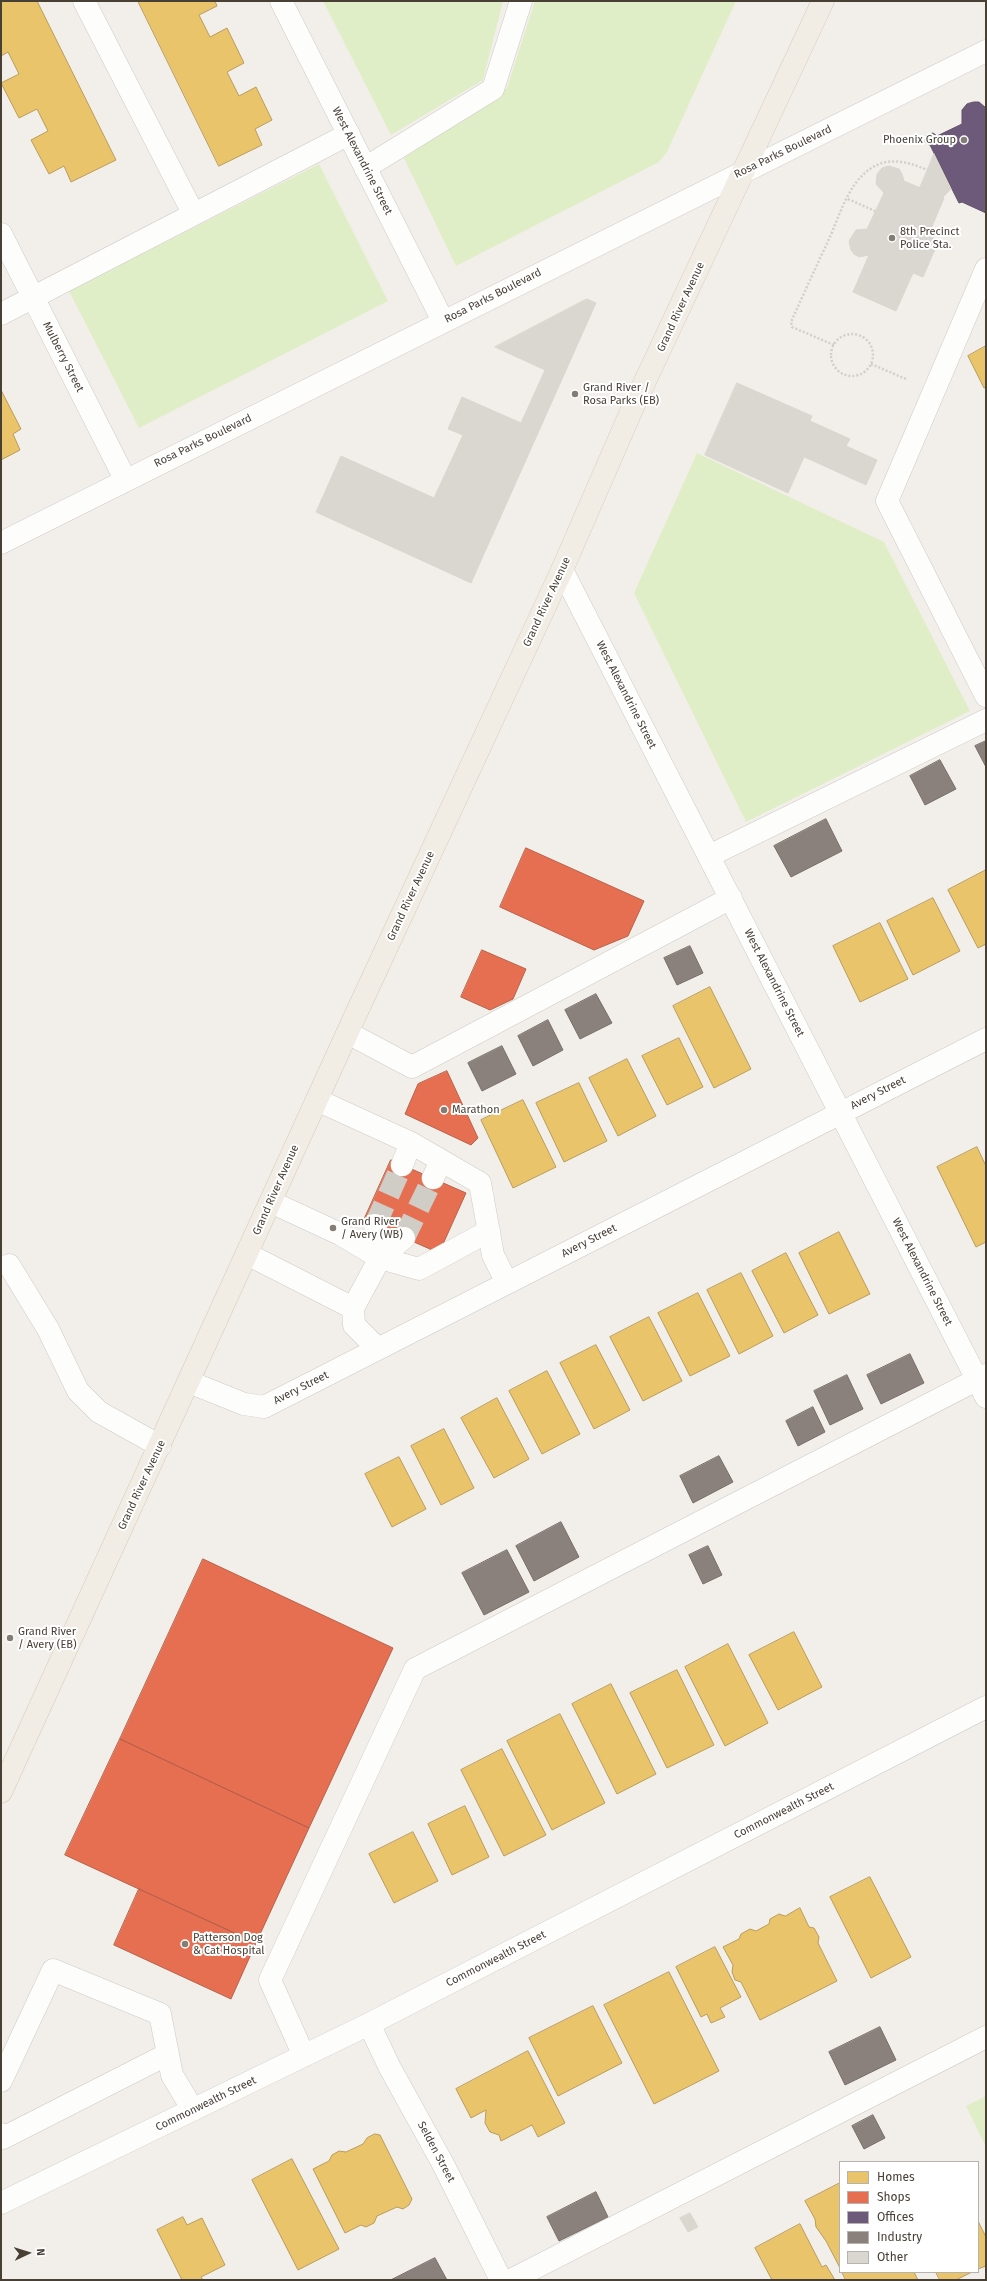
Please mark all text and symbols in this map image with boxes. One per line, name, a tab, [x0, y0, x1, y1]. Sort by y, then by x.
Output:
street label: West Alexandrine Street	[329, 105, 395, 217]
street label: Rosa Parks Boulevard	[732, 123, 834, 181]
place label: Phoenix Group	[883, 133, 956, 147]
marker: Phoenix Group	[959, 135, 969, 145]
place label: 8th Precinct Police Sta.	[900, 225, 960, 251]
marker: 8th Precinct Police Sta.	[887, 233, 897, 243]
street label: Grand River Avenue	[654, 260, 708, 354]
street label: Rosa Parks Boulevard	[442, 266, 544, 326]
street label: Mulberry Street	[40, 320, 86, 394]
place label: Grand River / Rosa Parks (EB)	[583, 381, 659, 407]
marker: Grand River / Rosa Parks (EB)	[570, 389, 580, 399]
street label: Rosa Parks Boulevard	[152, 412, 254, 470]
street label: Grand River Avenue	[520, 555, 574, 649]
street label: West Alexandrine Street	[593, 639, 659, 751]
street label: Grand River Avenue	[384, 849, 438, 943]
street label: West Alexandrine Street	[741, 927, 807, 1039]
street label: Avery Street	[848, 1073, 908, 1113]
place label: Marathon	[452, 1103, 500, 1117]
marker: Marathon	[439, 1105, 449, 1115]
street label: Grand River Avenue	[250, 1143, 302, 1237]
place label: Grand River / Avery (WB)	[341, 1215, 403, 1241]
street label: West Alexandrine Street	[889, 1216, 955, 1328]
street label: Avery Street	[559, 1221, 619, 1261]
marker: Grand River / Avery (WB)	[328, 1223, 338, 1233]
street label: Avery Street	[271, 1368, 331, 1408]
street label: Grand River Avenue	[115, 1438, 169, 1532]
place label: Grand River / Avery (EB)	[18, 1625, 77, 1651]
marker: Grand River / Avery (EB)	[5, 1633, 15, 1643]
street label: Commonwealth Street	[732, 1780, 836, 1842]
street label: Commonwealth Street	[444, 1928, 548, 1990]
place label: Patterson Dog & Cat Hospital	[193, 1931, 265, 1957]
marker: Patterson Dog & Cat Hospital	[180, 1939, 190, 1949]
street label: Commonwealth Street	[154, 2074, 258, 2134]
street label: Selden Street	[414, 2119, 458, 2185]
legend	[839, 2161, 979, 2273]
text: Homes	[877, 2170, 915, 2184]
text: Shops	[877, 2190, 910, 2204]
text: Offices	[877, 2210, 914, 2224]
text: Industry	[877, 2230, 922, 2244]
north arrow	[8, 2233, 48, 2273]
text: N	[34, 2248, 47, 2256]
text: Other	[877, 2250, 908, 2264]

